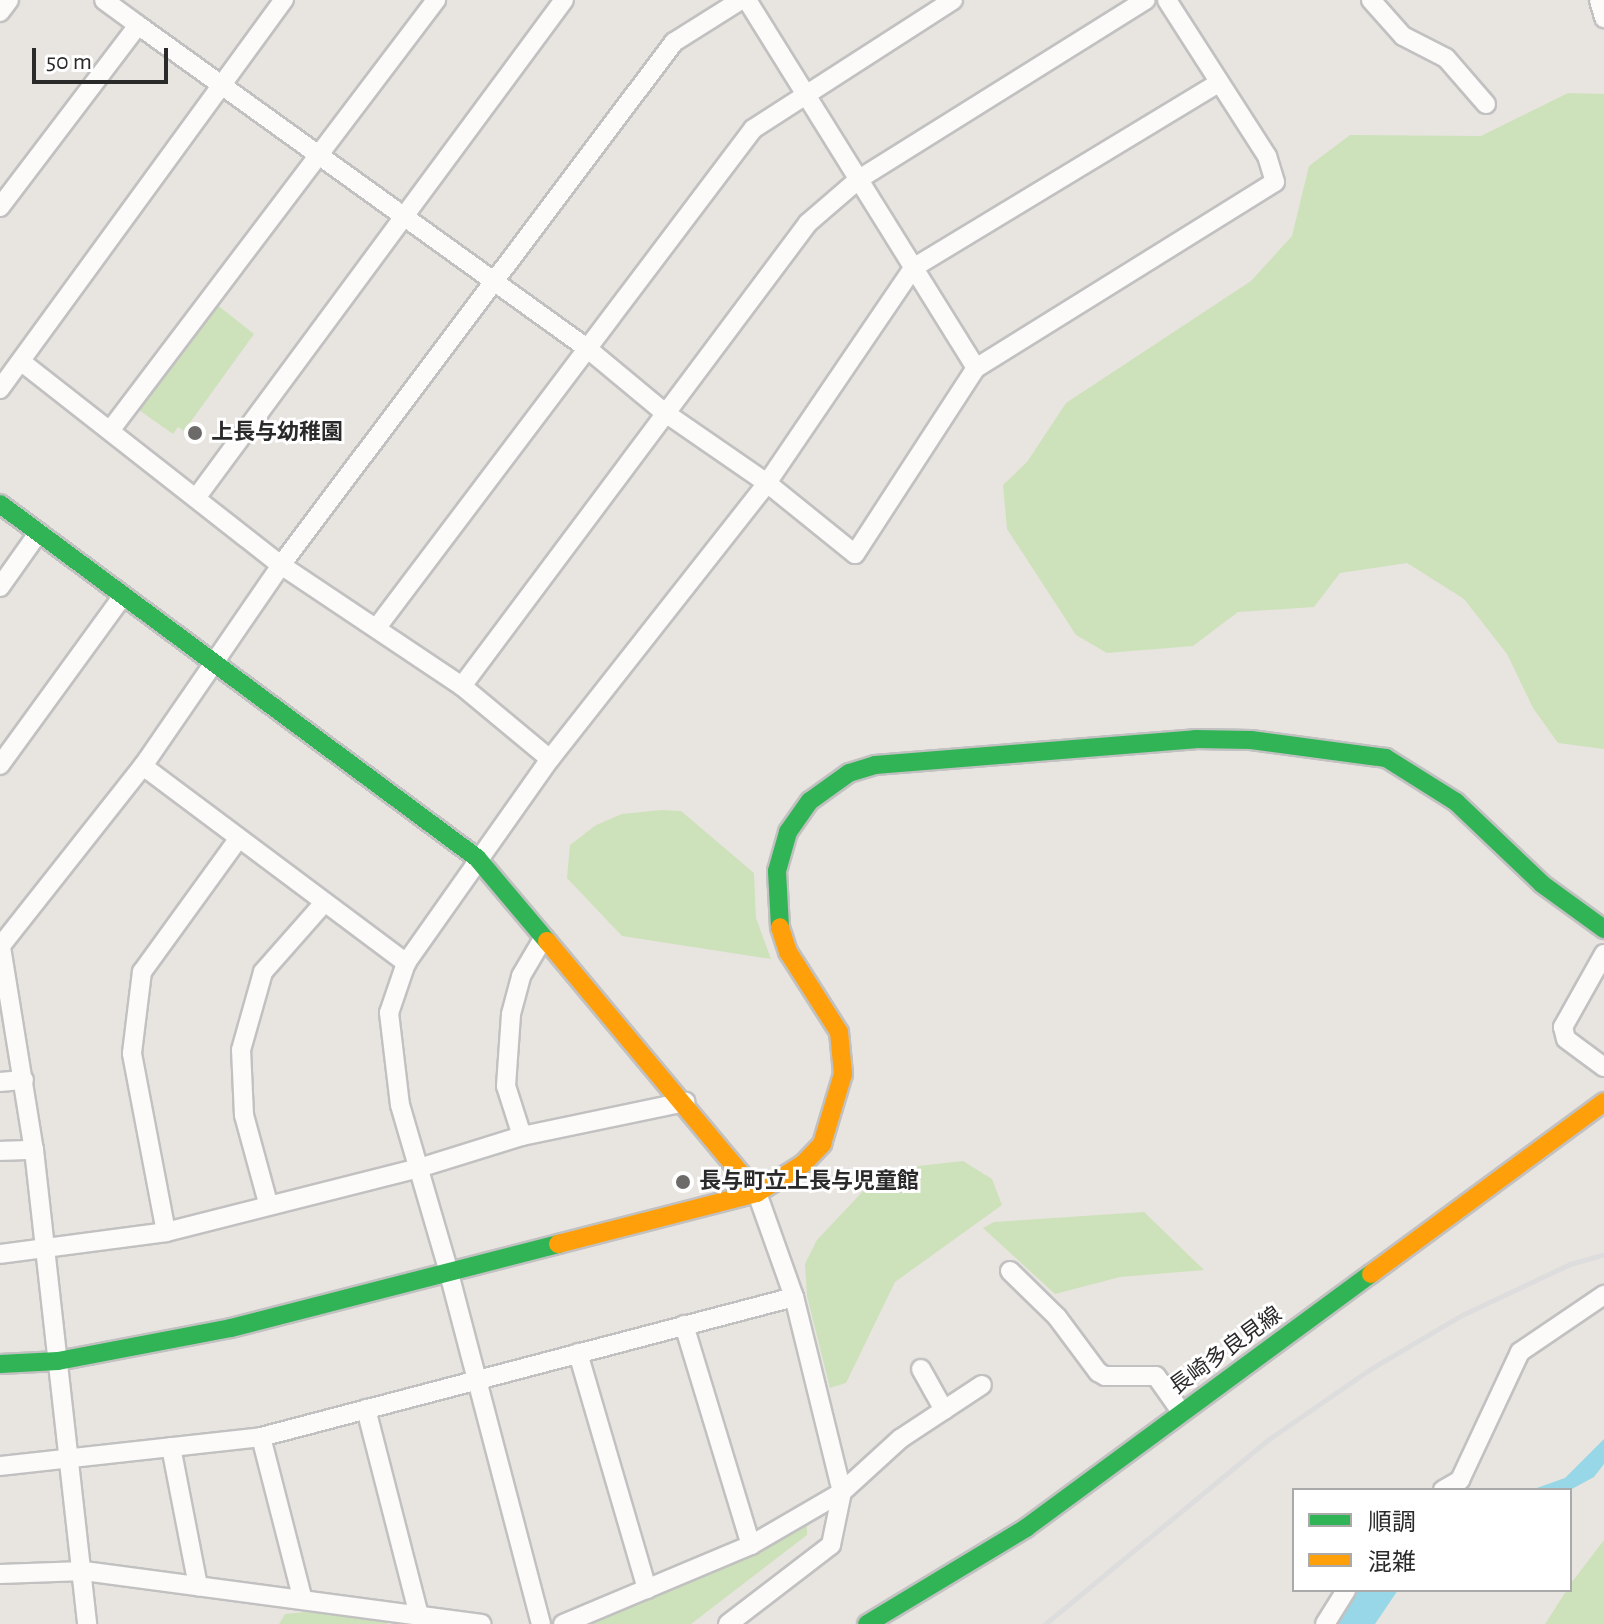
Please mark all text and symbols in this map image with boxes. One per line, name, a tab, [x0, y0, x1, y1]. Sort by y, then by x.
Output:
scale bar	[36, 32, 172, 82]
text: 50 m	[46, 50, 92, 74]
place label: 上長与幼稚園	[211, 420, 343, 446]
marker: 上長与幼稚園	[186, 424, 204, 442]
place label: 長与町立上長与児童館	[699, 1169, 919, 1195]
marker: 長与町立上長与児童館	[674, 1173, 692, 1191]
street label: 長崎多良見線	[1165, 1302, 1287, 1400]
legend	[1292, 1488, 1572, 1592]
text: 順調	[1368, 1511, 1416, 1535]
text: 混雑	[1368, 1551, 1416, 1575]

